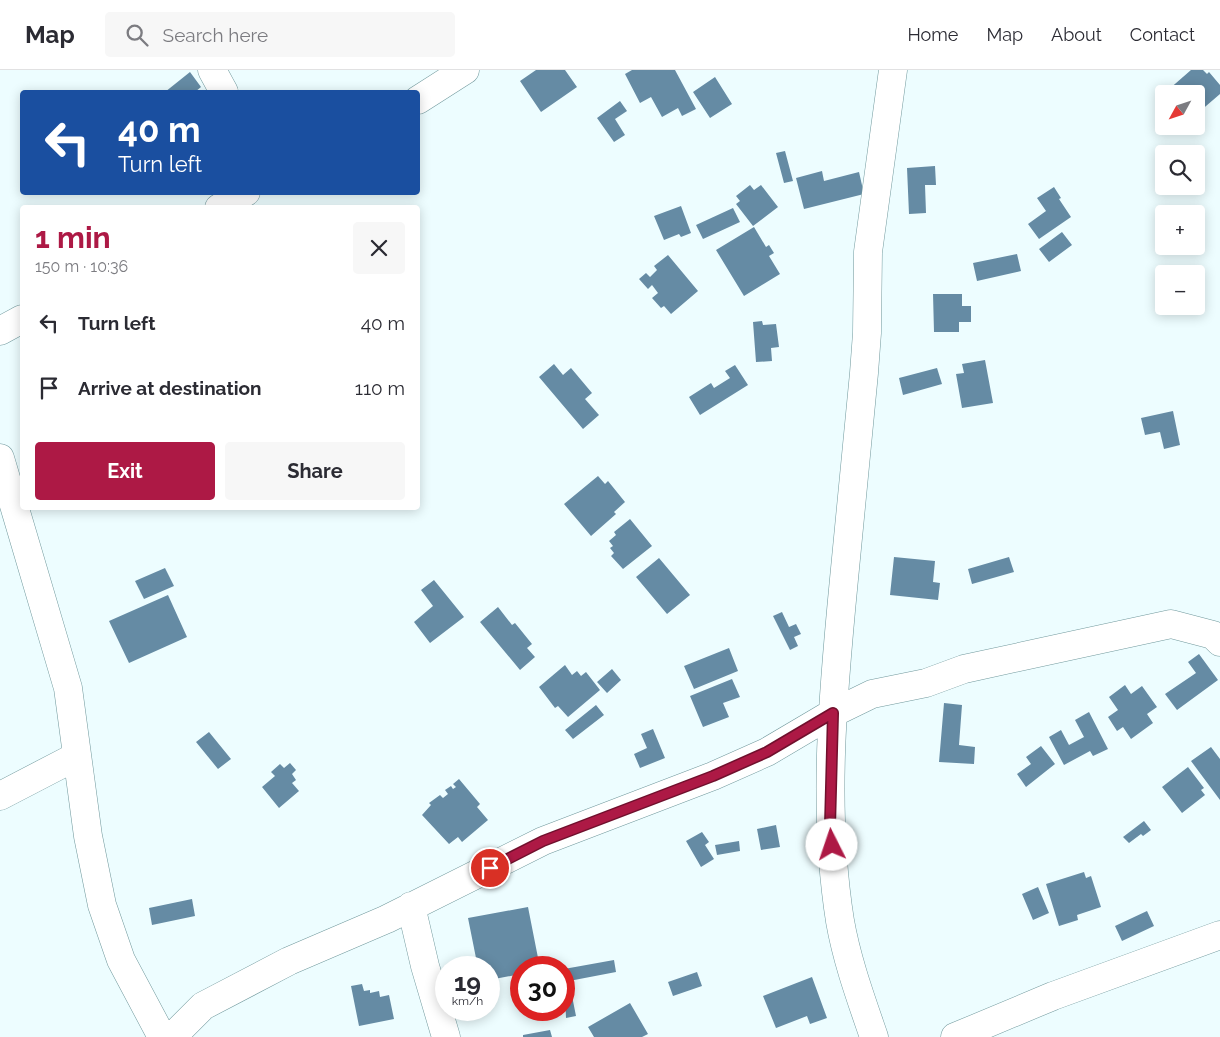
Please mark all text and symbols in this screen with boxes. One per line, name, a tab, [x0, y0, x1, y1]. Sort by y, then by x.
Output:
search box	[105, 12, 455, 57]
text: Map	[25, 20, 75, 49]
icon: search	[123, 21, 151, 49]
text: Search here	[163, 24, 268, 46]
text: Home	[907, 24, 958, 45]
text: Map	[986, 24, 1023, 45]
text: About	[1051, 24, 1102, 45]
text: Contact	[1130, 24, 1195, 45]
north arrow	[1155, 85, 1205, 135]
map controls	[1155, 85, 1205, 315]
text: 40 m	[118, 109, 200, 150]
icon: left	[35, 110, 100, 175]
button: search	[1155, 145, 1205, 195]
text: Turn left	[118, 151, 202, 177]
button: +	[1155, 205, 1205, 255]
text: 1 min	[35, 220, 111, 255]
button: close	[353, 222, 405, 274]
text: 150 m · 10:36	[35, 257, 128, 276]
button: −	[1155, 265, 1205, 315]
icon: left	[35, 309, 63, 337]
text: Turn left	[78, 312, 155, 334]
text: 40 m	[361, 312, 405, 334]
icon: arrive	[35, 374, 63, 402]
text: Arrive at destination	[78, 377, 262, 399]
text: 110 m	[355, 377, 405, 399]
button: Exit	[35, 442, 215, 500]
button: Share	[225, 442, 405, 500]
position arrow	[805, 818, 857, 870]
pin	[469, 847, 511, 889]
icon: arrive	[476, 854, 504, 882]
speed limit sign: 30	[510, 956, 575, 1021]
text: 19	[454, 967, 481, 997]
text: km/h	[452, 994, 483, 1008]

